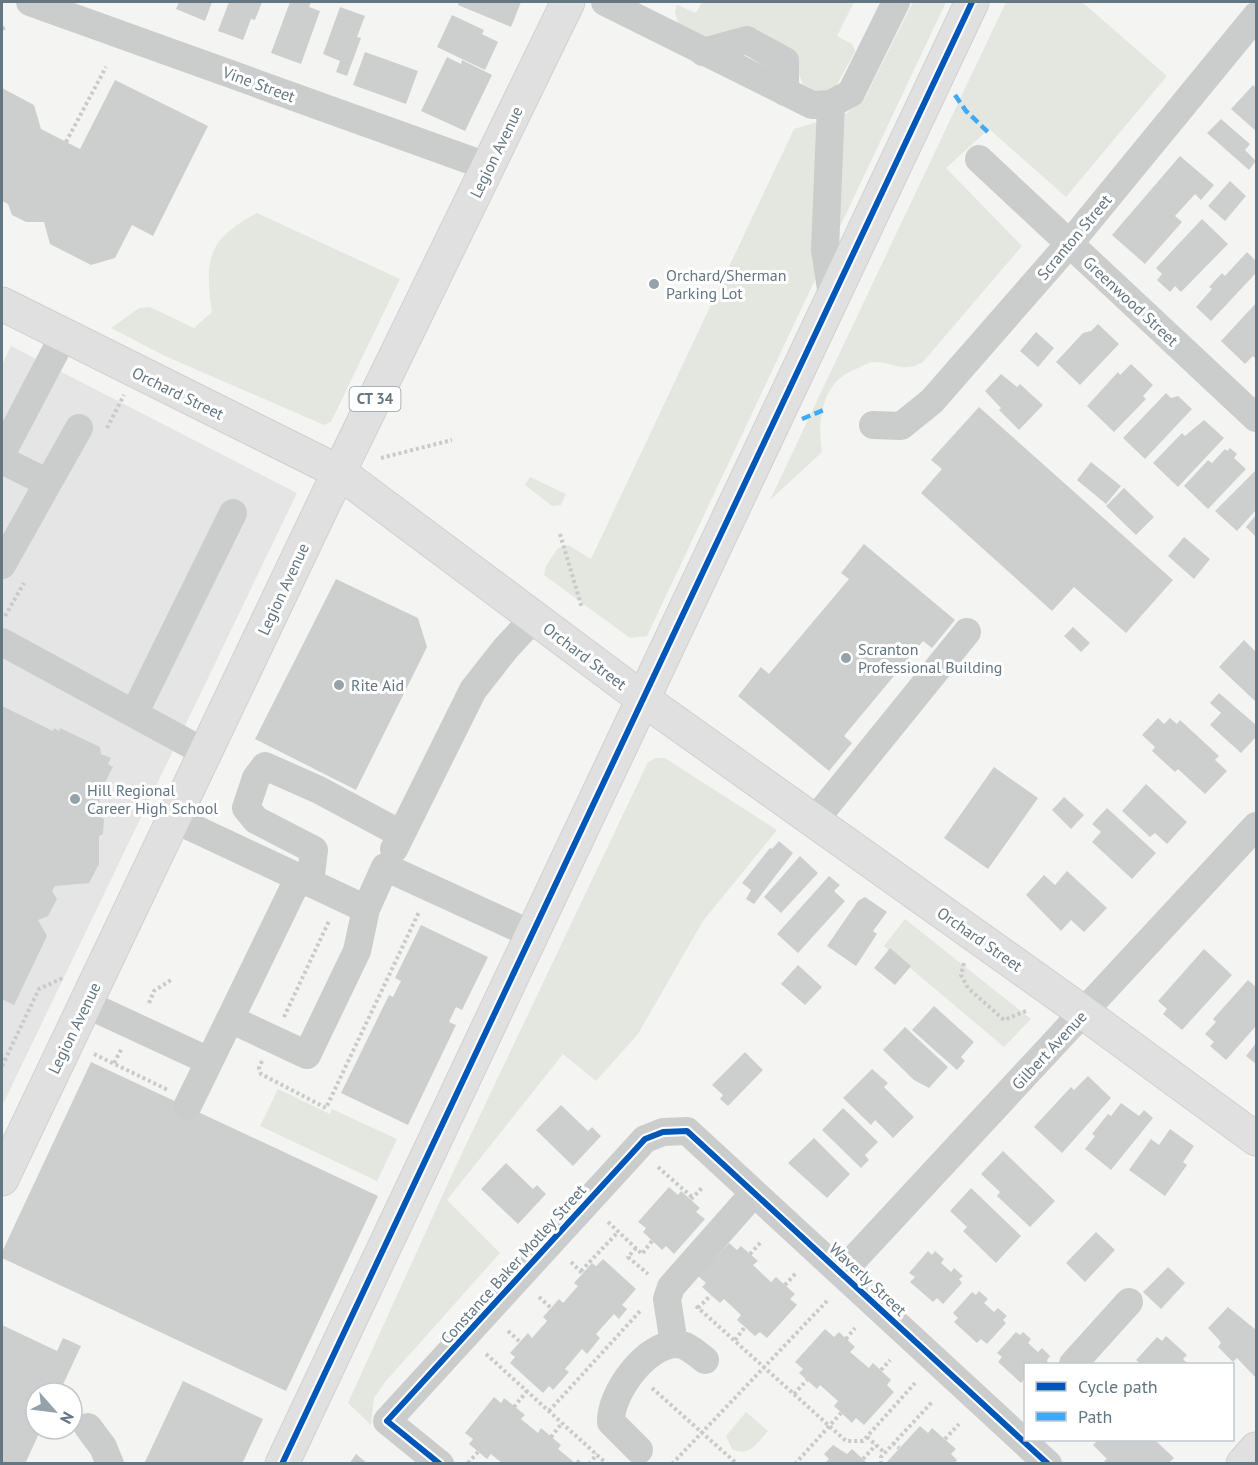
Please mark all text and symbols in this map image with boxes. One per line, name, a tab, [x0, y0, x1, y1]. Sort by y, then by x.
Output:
street label: Vine Street	[219, 61, 298, 106]
street label: Legion Avenue	[465, 103, 527, 201]
street label: Scranton Street	[1032, 190, 1116, 284]
street label: Greenwood Street	[1079, 252, 1183, 350]
place label: Orchard/Sherman Parking Lot	[666, 265, 787, 303]
marker: Orchard/Sherman Parking Lot	[647, 277, 661, 291]
street label: Orchard Street	[129, 362, 228, 424]
road number: CT 34	[350, 387, 400, 411]
street label: Legion Avenue	[253, 540, 313, 638]
street label: Orchard Street	[539, 618, 631, 694]
place label: Scranton Professional Building	[858, 639, 1002, 677]
marker: Scranton Professional Building	[839, 651, 853, 665]
place label: Rite Aid	[351, 675, 404, 695]
marker: Rite Aid	[332, 678, 346, 692]
place label: Hill Regional Career High School	[87, 780, 218, 818]
marker: Hill Regional Career High School	[68, 792, 82, 806]
street label: Orchard Street	[934, 902, 1027, 976]
street label: Legion Avenue	[43, 979, 105, 1077]
street label: Gilbert Avenue	[1007, 1006, 1091, 1094]
street label: Constance Baker Motley Street	[436, 1180, 590, 1348]
street label: Waverly Street	[825, 1238, 911, 1320]
legend	[1024, 1363, 1234, 1441]
text: Cycle path	[1078, 1375, 1158, 1398]
north arrow	[24, 1381, 84, 1441]
text: Path	[1078, 1405, 1112, 1428]
text: N	[56, 1409, 79, 1427]

